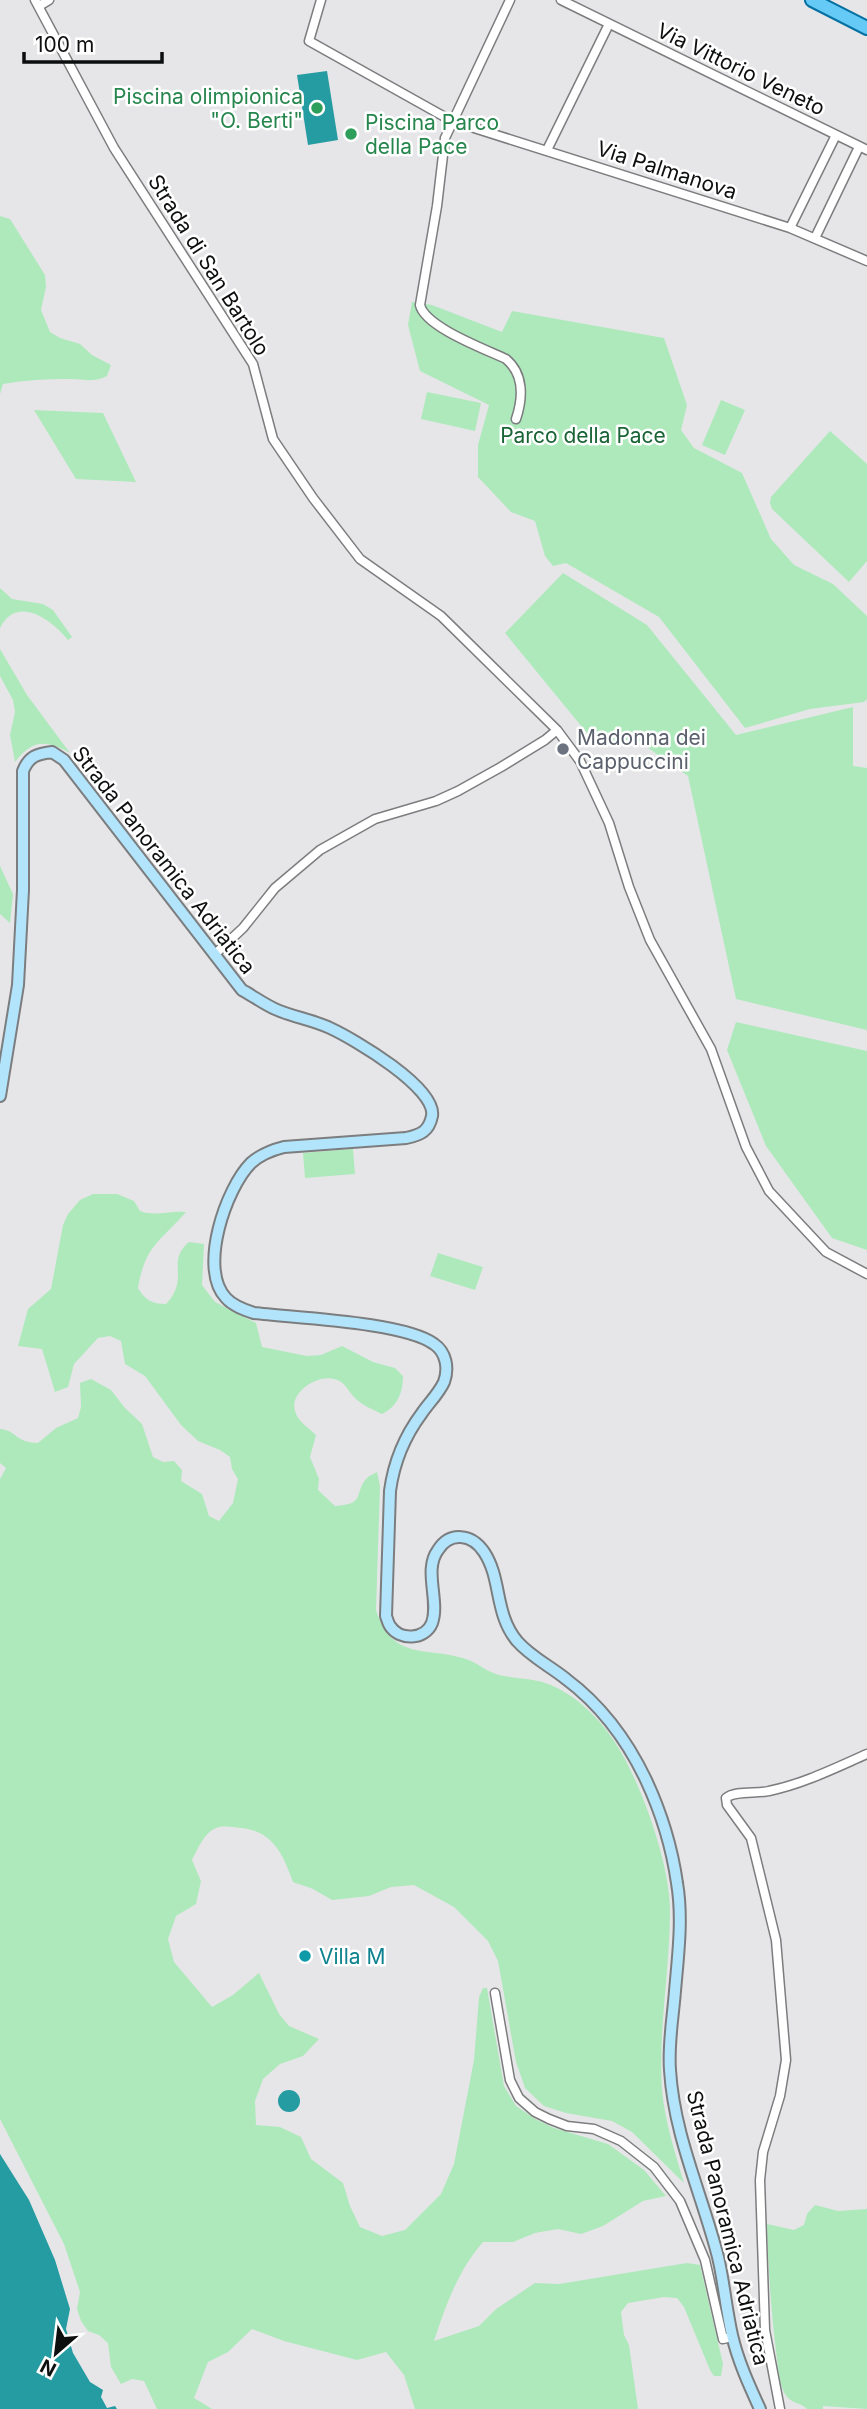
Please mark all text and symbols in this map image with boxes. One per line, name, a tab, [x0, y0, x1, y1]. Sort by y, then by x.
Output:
street label: Via Vittorio Veneto	[653, 17, 829, 121]
scale bar	[24, 21, 163, 65]
text: 100 m	[35, 32, 94, 57]
place label: Piscina olimpionica "O. Berti"	[113, 84, 303, 133]
marker: Piscina olimpionica "O. Berti"	[309, 100, 325, 116]
place label: Piscina Parco della Pace	[365, 110, 499, 159]
marker: Piscina Parco della Pace	[343, 126, 359, 142]
street label: Via Palmanova	[594, 136, 740, 204]
street label: Strada di San Bartolo	[143, 170, 275, 360]
park label: Parco della Pace	[500, 423, 666, 448]
place label: Madonna dei Cappuccini	[577, 725, 706, 774]
street label: Strada Panoramica Adriatica	[67, 741, 261, 979]
marker: Madonna dei Cappuccini	[555, 741, 571, 757]
place label: Villa M	[319, 1944, 385, 1969]
marker: Villa M	[297, 1948, 313, 1964]
street label: Strada Panoramica Adriatica	[682, 2088, 774, 2368]
north arrow	[21, 2318, 91, 2388]
text: N	[36, 2354, 60, 2381]

